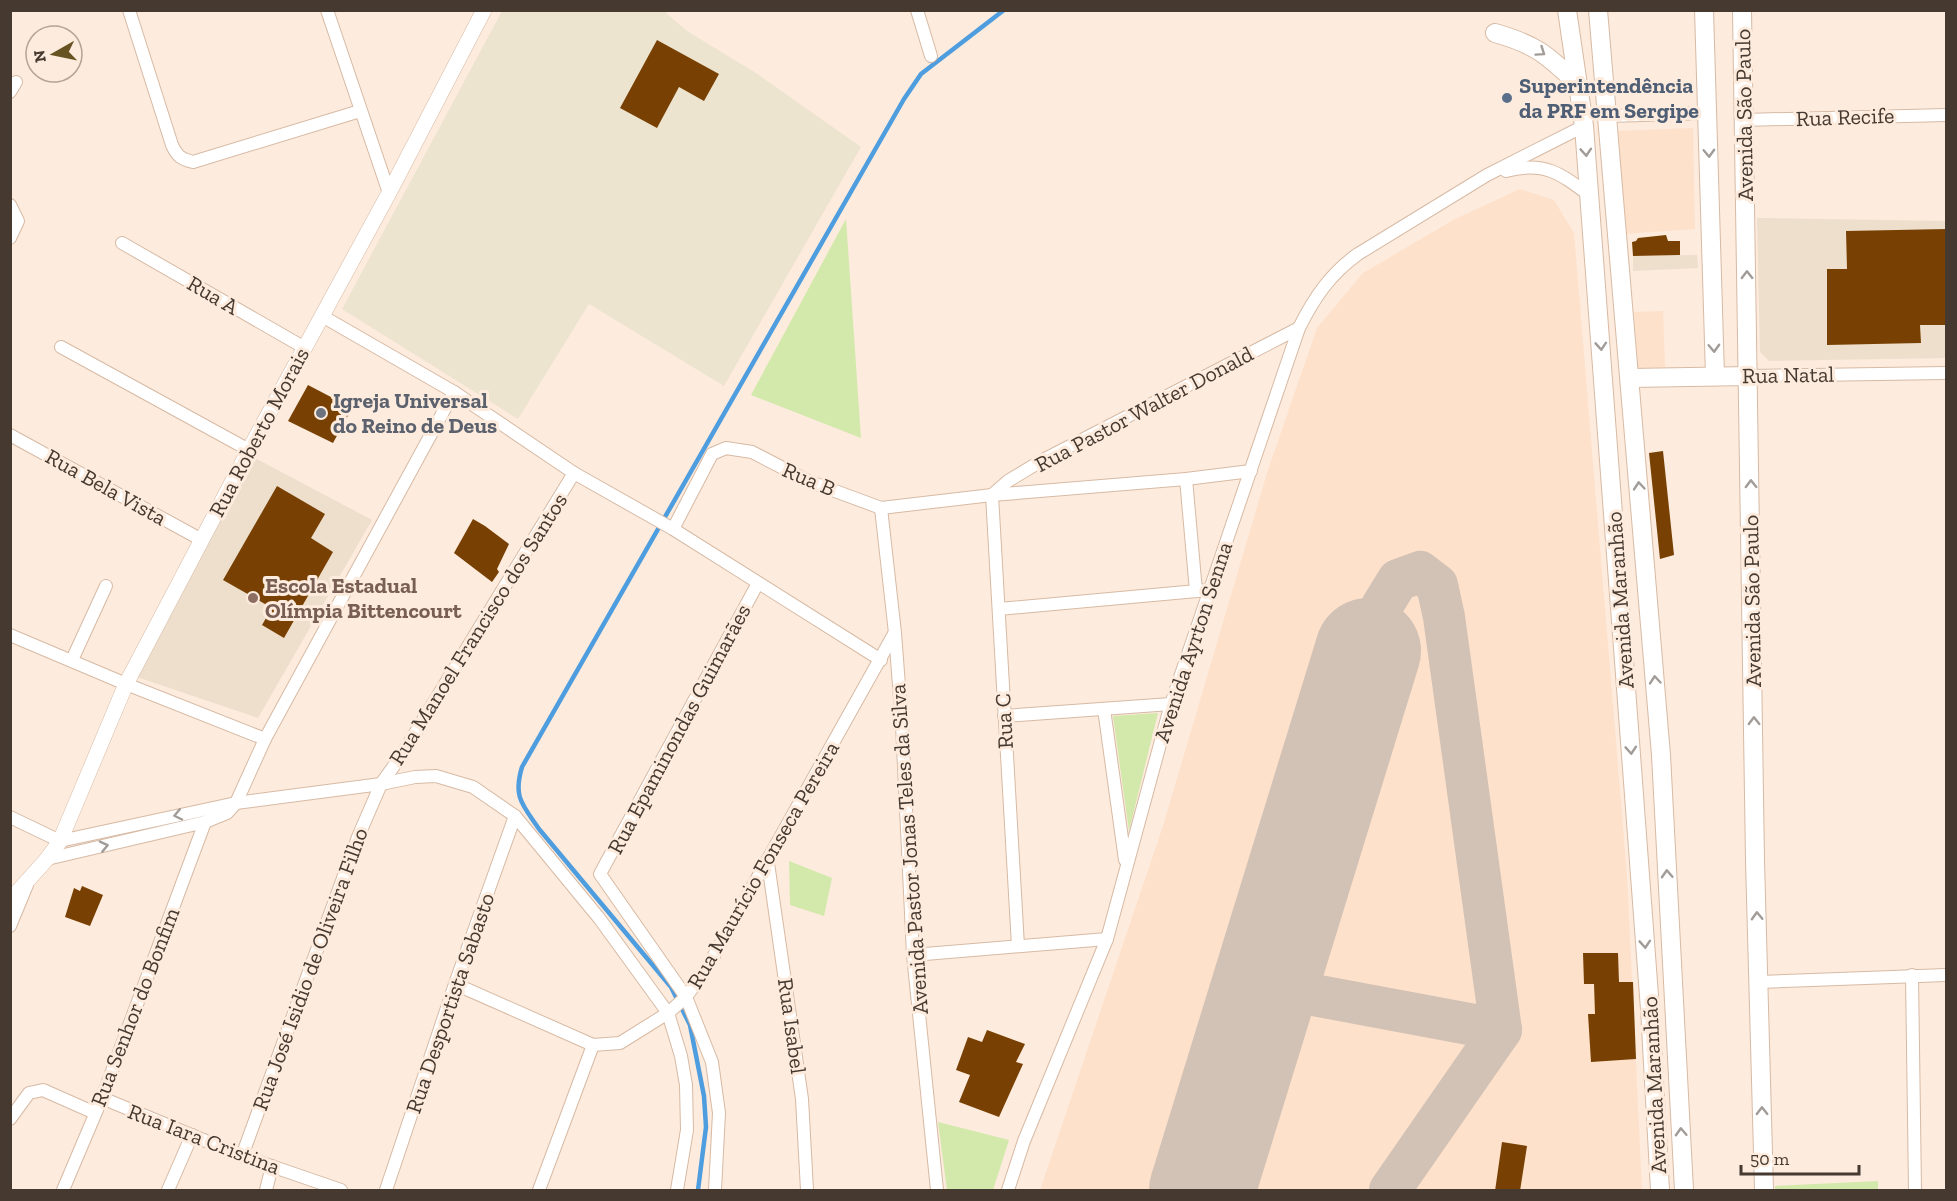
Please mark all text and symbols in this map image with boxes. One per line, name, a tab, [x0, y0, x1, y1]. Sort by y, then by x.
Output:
north arrow	[24, 24, 84, 84]
street label: Avenida São Paulo	[1729, 29, 1759, 201]
one-way arrow	[1534, 45, 1545, 56]
text: N	[29, 49, 50, 64]
place label: Superintendência da PRF em Sergipe	[1519, 72, 1699, 124]
marker: Superintendência da PRF em Sergipe	[1500, 91, 1514, 105]
street label: Rua Recife	[1795, 102, 1895, 132]
one-way arrow	[1579, 147, 1592, 156]
one-way arrow	[1703, 148, 1715, 157]
street label: Rua A	[182, 270, 244, 321]
one-way arrow	[1741, 271, 1753, 280]
street label: Rua Pastor Walter Donald	[1030, 340, 1258, 478]
one-way arrow	[1594, 342, 1607, 351]
street label: Rua Roberto Morais	[203, 343, 315, 521]
one-way arrow	[1708, 343, 1721, 352]
street label: Rua Natal	[1742, 361, 1835, 389]
place label: Igreja Universal do Reino de Deus	[333, 387, 497, 439]
marker: Igreja Universal do Reino de Deus	[314, 406, 328, 420]
street label: Rua Bela Vista	[41, 443, 172, 532]
street label: Rua B	[778, 456, 840, 502]
one-way arrow	[1744, 480, 1757, 489]
one-way arrow	[1633, 481, 1646, 490]
street label: Rua Manoel Francisco dos Santos	[383, 488, 573, 770]
street label: Avenida Maranhão	[1600, 511, 1640, 689]
street label: Avenida São Paulo	[1737, 515, 1767, 687]
street label: Avenida Ayrton Senna	[1148, 538, 1238, 746]
place label: Escola Estadual Olímpia Bittencourt	[265, 572, 462, 624]
marker: Escola Estadual Olímpia Bittencourt	[246, 591, 260, 605]
street label: Rua Epaminondas Guimarães	[602, 599, 756, 859]
one-way arrow	[1649, 675, 1662, 684]
street label: Avenida Pastor Jonas Teles da Silva	[884, 683, 934, 1015]
street label: Rua C	[989, 692, 1019, 750]
one-way arrow	[1747, 717, 1760, 726]
street label: Rua Maurício Fonseca Pereira	[681, 736, 845, 994]
one-way arrow	[1624, 745, 1637, 755]
one-way arrow	[174, 808, 184, 821]
street label: Rua José Isidio de Oliveira Filho	[246, 824, 374, 1114]
one-way arrow	[99, 840, 109, 853]
one-way arrow	[1661, 870, 1674, 879]
street label: Rua Desportista Sabasto	[400, 889, 500, 1117]
street label: Rua Senhor do Bonfim	[85, 904, 185, 1110]
one-way arrow	[1751, 912, 1763, 921]
one-way arrow	[1638, 940, 1651, 949]
street label: Rua Isabel	[772, 976, 812, 1076]
street label: Avenida Maranhão	[1636, 996, 1672, 1174]
street label: Rua Iara Cristina	[124, 1098, 284, 1181]
one-way arrow	[1756, 1107, 1768, 1116]
one-way arrow	[1674, 1128, 1687, 1137]
scale bar	[1741, 1138, 1860, 1176]
text: 50 m	[1750, 1148, 1790, 1170]

